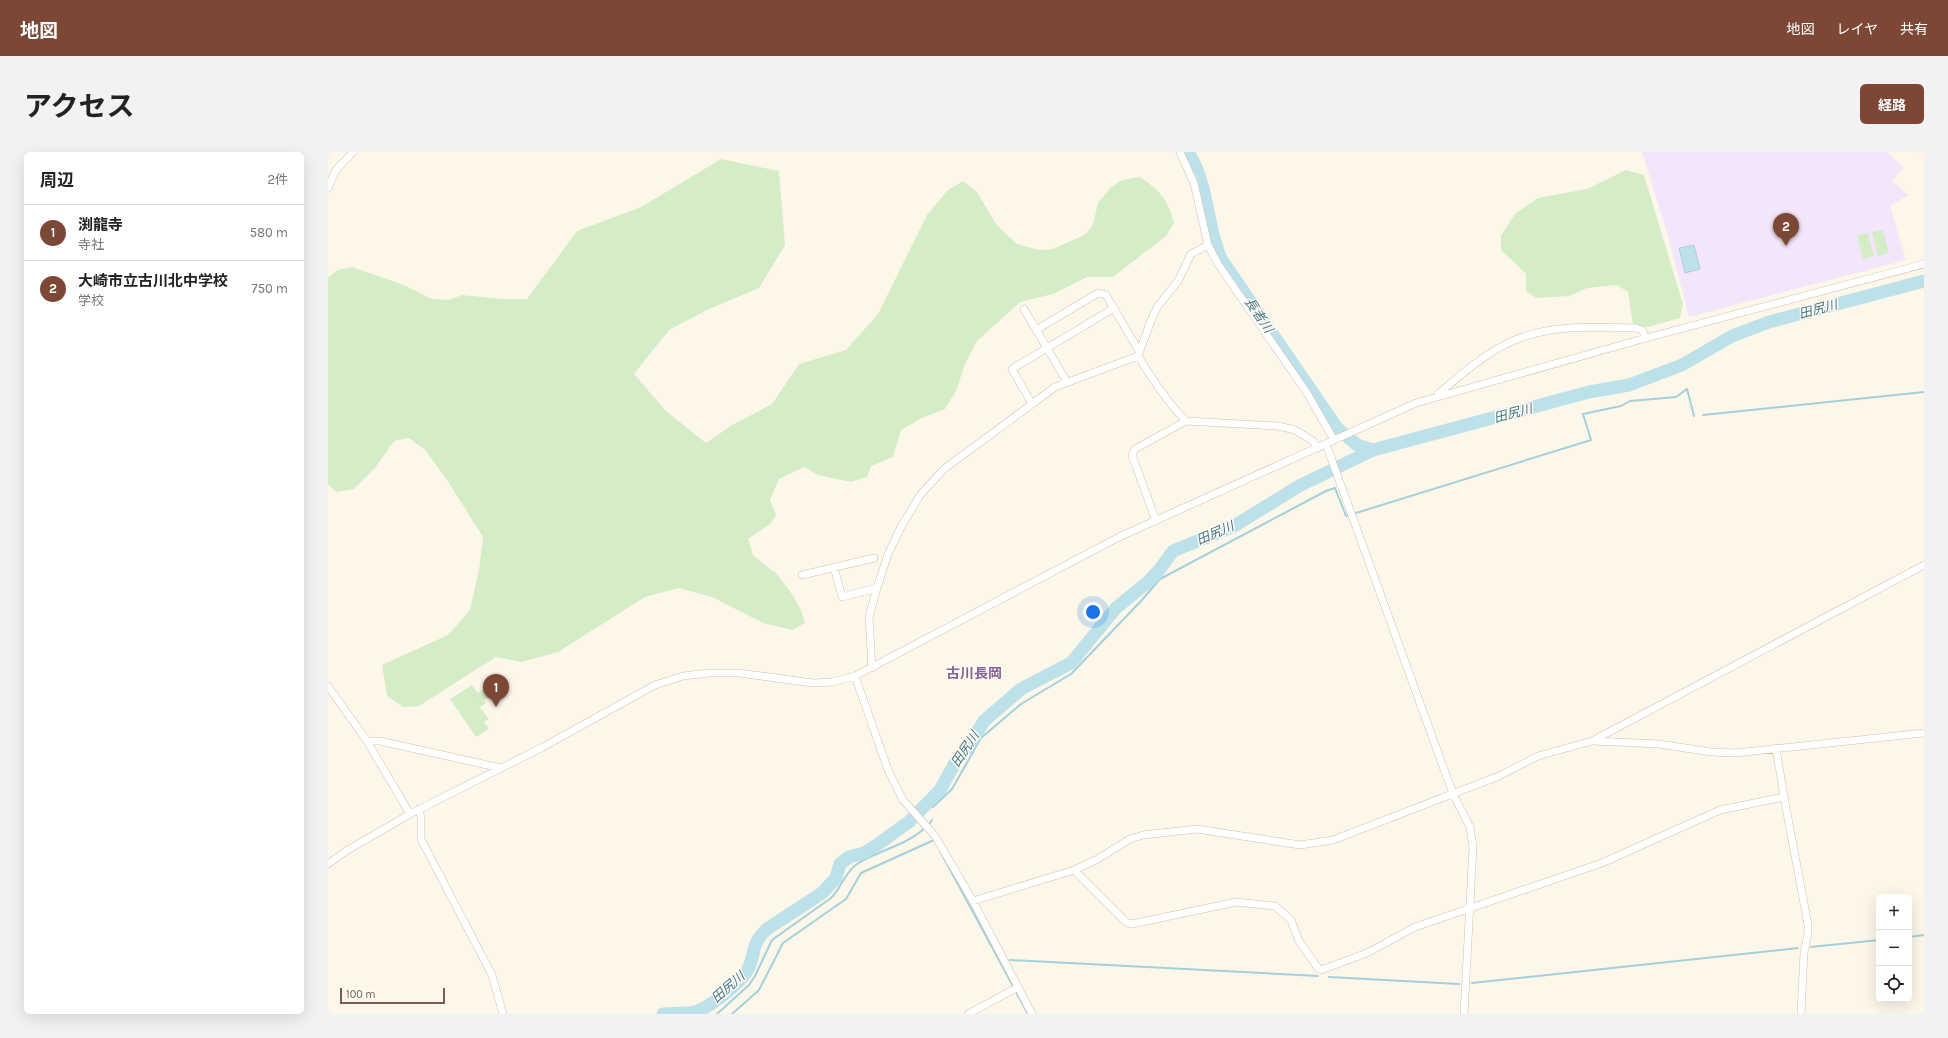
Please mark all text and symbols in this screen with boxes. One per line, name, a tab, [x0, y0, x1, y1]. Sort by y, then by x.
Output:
text: 地図	[20, 20, 58, 42]
text: 地図	[1786, 21, 1814, 38]
text: レイヤ	[1836, 21, 1878, 38]
text: 共有	[1900, 21, 1928, 38]
button: 経路	[1860, 84, 1924, 124]
text: アクセス	[24, 90, 135, 123]
text: 周辺	[40, 170, 74, 190]
text: 2件	[267, 172, 288, 187]
pin: 2	[1773, 213, 1799, 246]
text: 渕龍寺	[78, 216, 123, 234]
text: 1	[51, 225, 55, 240]
text: 580 m	[250, 225, 288, 240]
text: 寺社	[78, 237, 104, 252]
text: 大崎市立古川北中学校	[78, 272, 228, 290]
text: 2	[49, 281, 57, 296]
text: 750 m	[252, 281, 288, 296]
text: 学校	[78, 293, 104, 308]
water label: 長者川	[1242, 295, 1277, 337]
water label: 田尻川	[1797, 296, 1841, 321]
water label: 田尻川	[1492, 400, 1536, 425]
water label: 田尻川	[1194, 518, 1238, 548]
your location	[1083, 602, 1103, 622]
district label: 古川長岡	[946, 665, 1002, 682]
pin: 1	[483, 674, 509, 707]
water label: 田尻川	[948, 727, 983, 769]
map controls	[1876, 894, 1912, 1002]
button: +	[1876, 894, 1912, 930]
button: −	[1876, 930, 1912, 966]
button: locate	[1876, 966, 1912, 1002]
water label: 田尻川	[708, 967, 749, 1005]
scale bar	[340, 986, 445, 1005]
text: 100 m	[346, 988, 376, 1001]

